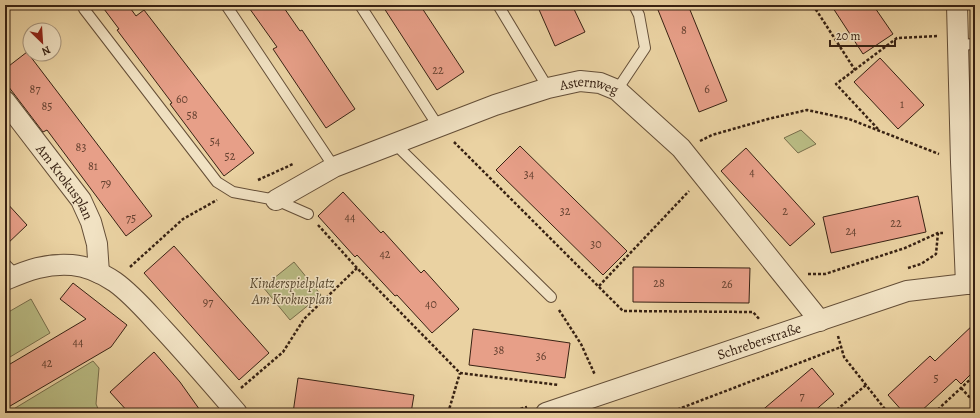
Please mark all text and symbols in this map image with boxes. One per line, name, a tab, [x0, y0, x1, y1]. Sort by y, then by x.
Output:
north arrow	[22, 22, 62, 62]
house number: 8	[681, 22, 687, 38]
scale bar	[830, 22, 895, 48]
text: 20 m	[836, 28, 860, 44]
text: N	[39, 42, 53, 59]
house number: 22	[432, 62, 444, 78]
street label: Asternweg	[557, 72, 621, 100]
house number: 87	[30, 81, 41, 97]
house number: 6	[704, 81, 710, 97]
house number: 60	[176, 91, 188, 107]
house number: 1	[900, 96, 904, 112]
house number: 85	[42, 98, 52, 114]
house number: 58	[187, 107, 198, 123]
house number: 54	[210, 133, 221, 149]
house number: 83	[76, 139, 86, 155]
street label: Am Krokusplan	[31, 140, 98, 223]
house number: 52	[225, 148, 236, 164]
house number: 81	[88, 158, 98, 174]
house number: 4	[749, 164, 755, 180]
house number: 34	[524, 166, 535, 182]
house number: 79	[101, 175, 111, 191]
house number: 32	[560, 203, 571, 219]
house number: 2	[782, 203, 788, 219]
house number: 44	[345, 209, 356, 225]
house number: 75	[126, 210, 136, 226]
house number: 22	[890, 215, 902, 231]
house number: 24	[845, 223, 857, 239]
house number: 30	[590, 236, 602, 252]
house number: 42	[379, 246, 391, 262]
park label: Kinderspielplatz Am Krokusplan	[250, 274, 335, 309]
house number: 28	[653, 275, 665, 291]
house number: 26	[721, 276, 733, 292]
house number: 97	[203, 294, 214, 310]
house number: 40	[425, 296, 437, 312]
street label: Schreberstraße	[715, 318, 804, 364]
house number: 44	[73, 334, 84, 350]
house number: 38	[494, 342, 505, 358]
house number: 36	[536, 348, 547, 364]
house number: 42	[41, 355, 53, 371]
house number: 5	[933, 370, 939, 386]
house number: 7	[799, 388, 805, 404]

